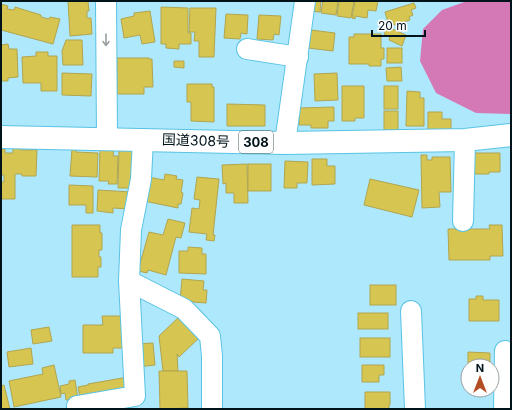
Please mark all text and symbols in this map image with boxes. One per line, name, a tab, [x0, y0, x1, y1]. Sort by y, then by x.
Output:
scale bar	[372, 12, 425, 38]
text: 20 m	[378, 18, 407, 33]
one-way arrow	[102, 33, 110, 46]
street label: 国道308号	[162, 130, 230, 150]
road number: 308	[239, 131, 273, 153]
north arrow	[460, 358, 500, 398]
text: N	[476, 361, 484, 375]

